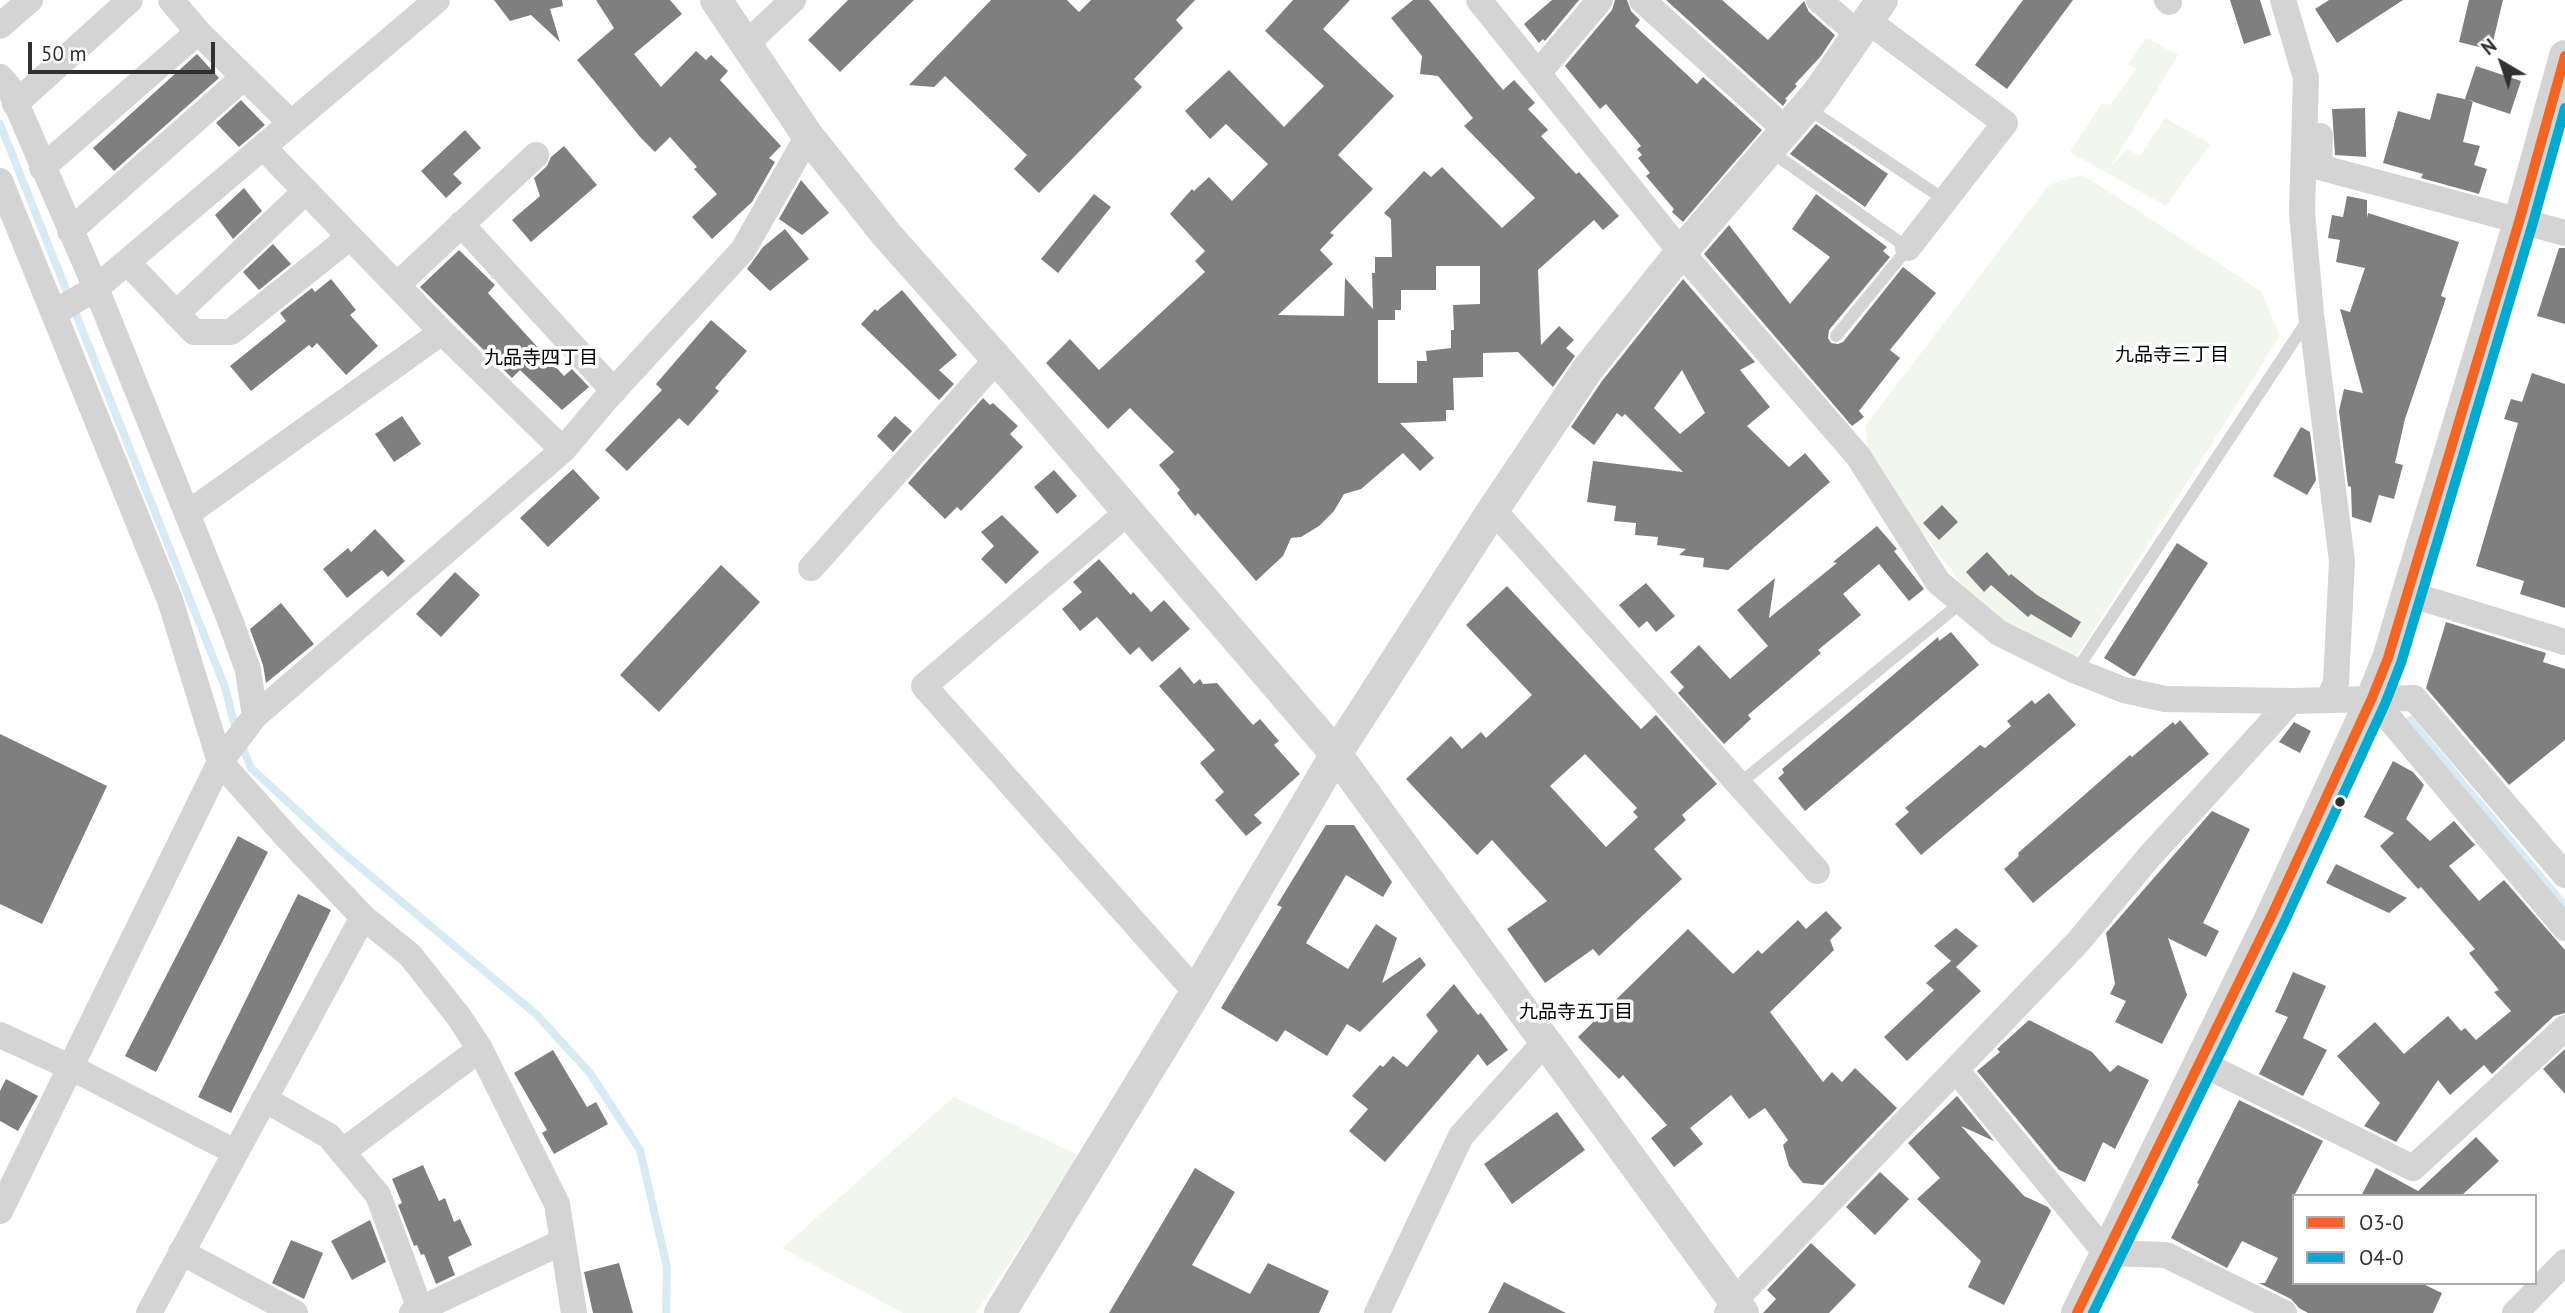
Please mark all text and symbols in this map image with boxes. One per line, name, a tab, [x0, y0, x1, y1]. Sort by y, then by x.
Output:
scale bar	[32, 28, 219, 72]
north arrow	[2467, 28, 2537, 98]
text: N	[2476, 33, 2501, 60]
text: 50 m	[41, 40, 87, 67]
district label: 九品寺三丁目	[2115, 345, 2229, 367]
district label: 九品寺四丁目	[484, 348, 598, 370]
unlabelled marker	[2333, 795, 2347, 809]
district label: 九品寺五丁目	[1519, 1002, 1633, 1024]
legend	[2292, 1194, 2537, 1285]
text: O3-0	[2359, 1209, 2404, 1236]
text: O4-0	[2359, 1244, 2404, 1271]

